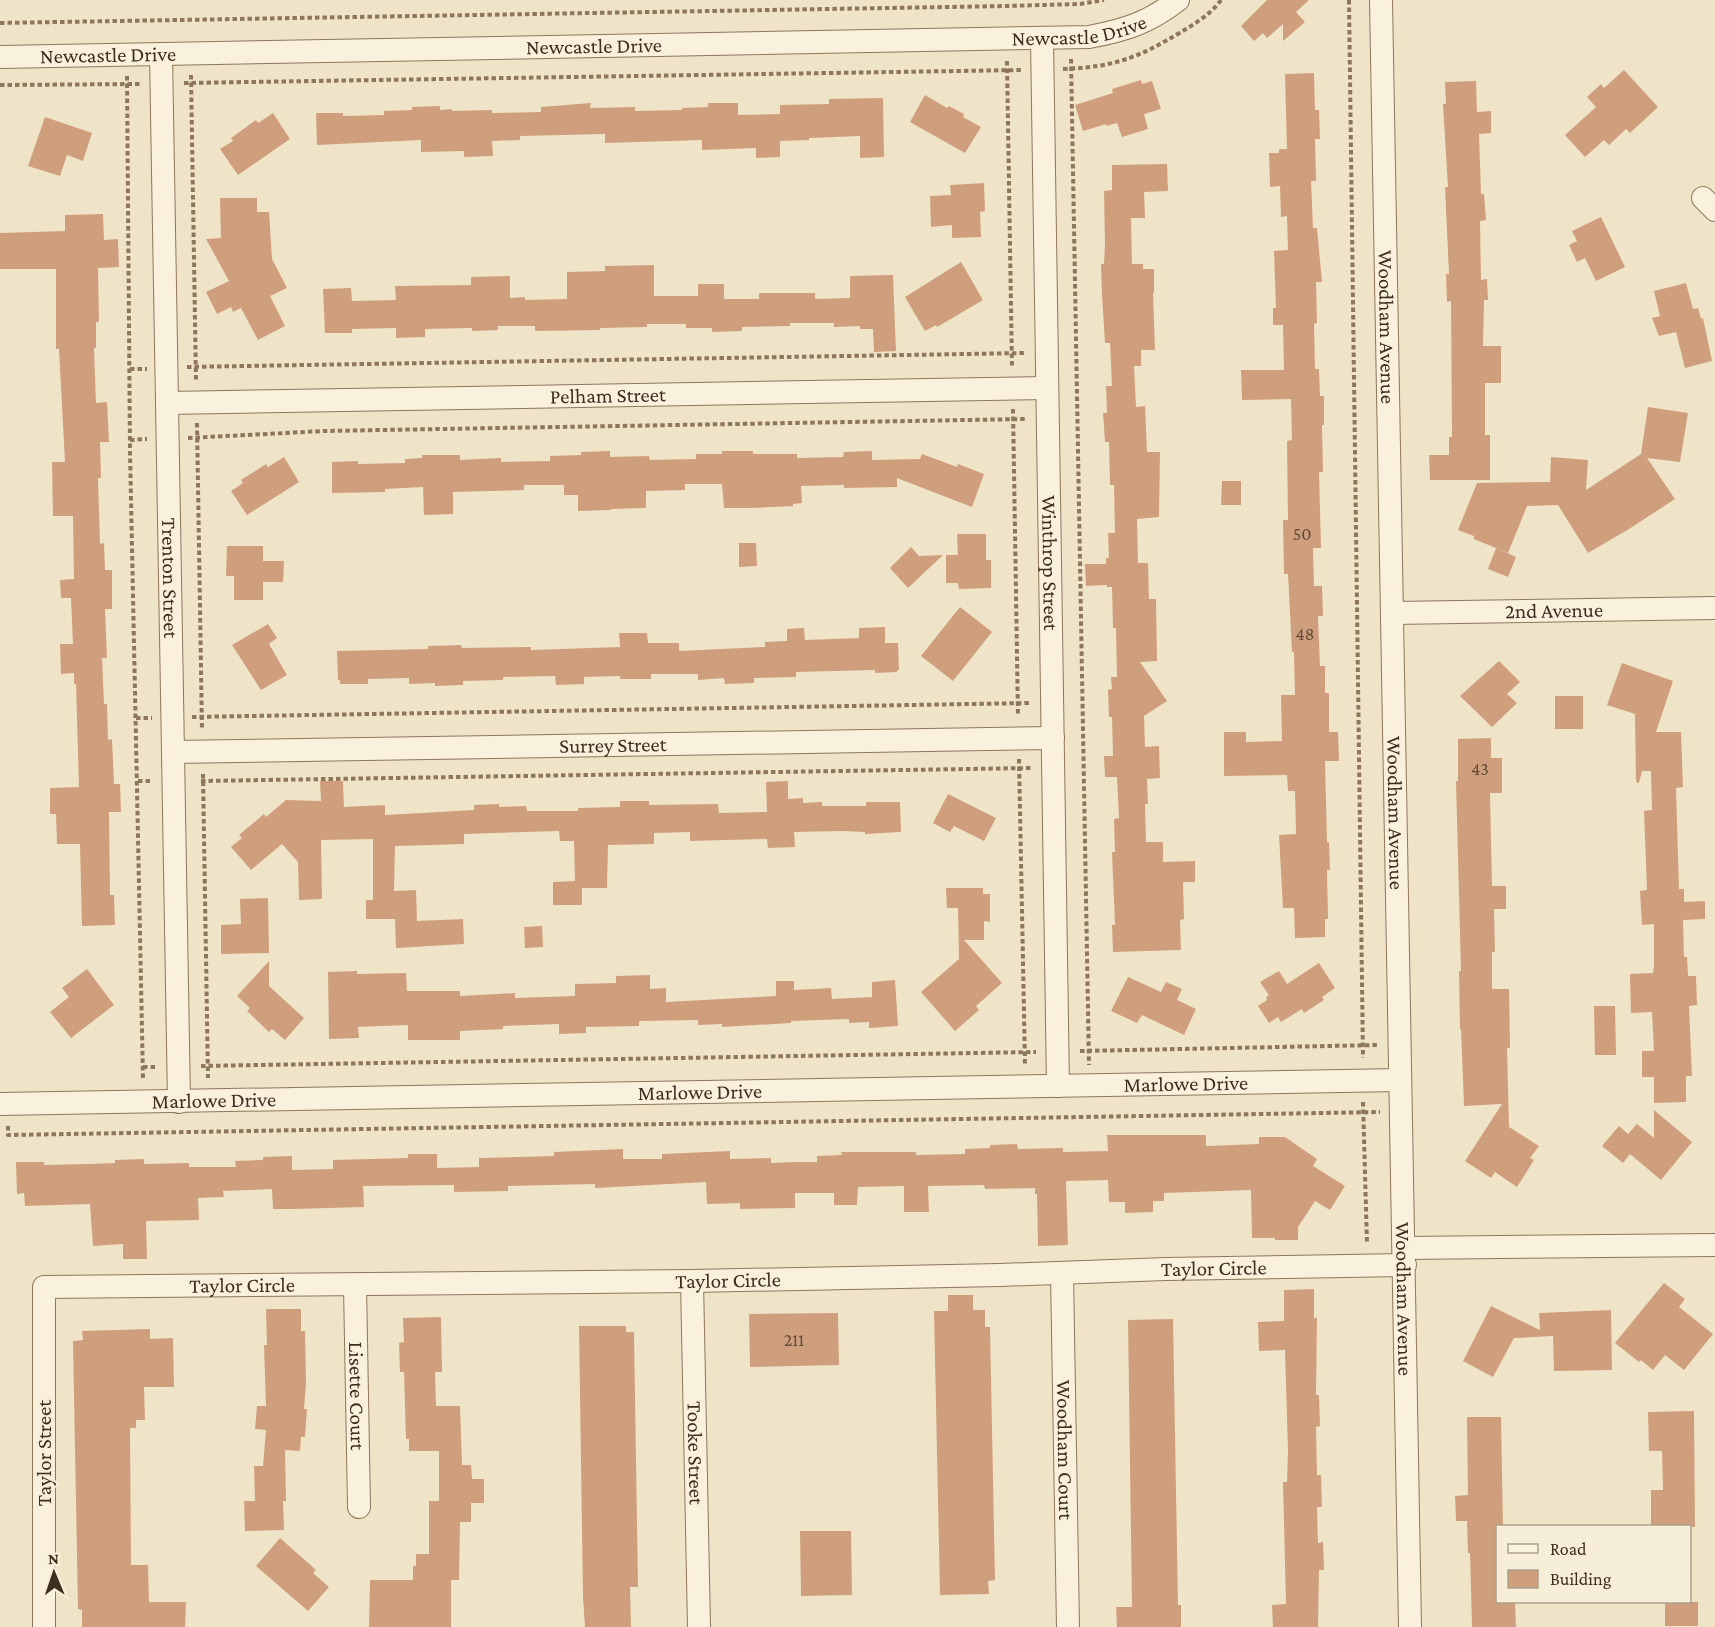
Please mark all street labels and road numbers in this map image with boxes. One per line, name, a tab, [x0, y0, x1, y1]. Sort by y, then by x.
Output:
street label: Newcastle Drive	[1012, 10, 1150, 50]
street label: Newcastle Drive	[526, 33, 662, 59]
street label: Newcastle Drive	[40, 42, 176, 68]
street label: Woodham Avenue	[1373, 250, 1400, 404]
street label: Pelham Street	[550, 382, 667, 408]
street label: Winthrop Street	[1037, 495, 1063, 632]
street label: Trenton Street	[157, 517, 183, 639]
street label: 2nd Avenue	[1505, 598, 1603, 623]
street label: Surrey Street	[559, 732, 668, 758]
street label: Woodham Avenue	[1382, 736, 1409, 890]
street label: Marlowe Drive	[1123, 1071, 1248, 1097]
street label: Marlowe Drive	[637, 1079, 762, 1105]
street label: Marlowe Drive	[151, 1087, 276, 1113]
street label: Woodham Avenue	[1391, 1222, 1418, 1376]
street label: Taylor Circle	[1161, 1255, 1267, 1281]
street label: Taylor Circle	[675, 1267, 781, 1293]
street label: Taylor Circle	[189, 1273, 295, 1298]
street label: Lisette Court	[344, 1341, 370, 1452]
street label: Woodham Court	[1052, 1380, 1078, 1521]
street label: Taylor Street	[32, 1399, 56, 1506]
street label: Tooke Street	[682, 1401, 709, 1506]

